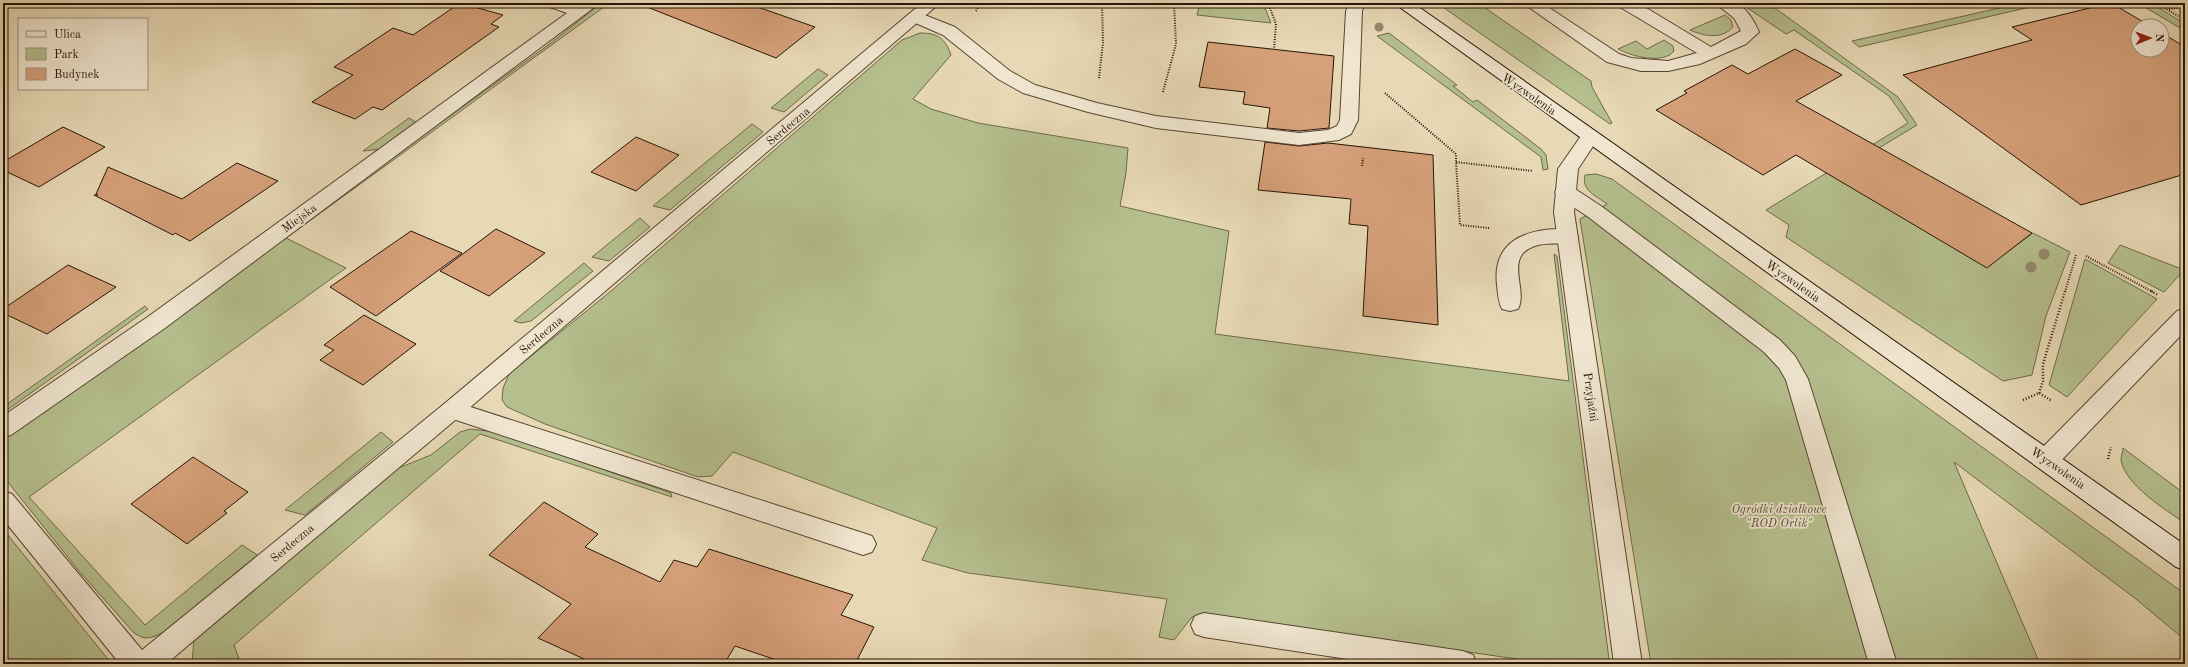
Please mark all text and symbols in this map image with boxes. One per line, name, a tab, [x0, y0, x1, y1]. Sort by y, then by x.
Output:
legend	[18, 18, 148, 90]
north arrow	[2130, 18, 2170, 58]
text: Ulica	[54, 29, 81, 41]
text: N	[2153, 34, 2164, 43]
text: Park	[54, 49, 79, 61]
text: Budynek	[54, 69, 100, 81]
street label: Wyzwolenia	[1499, 72, 1558, 118]
street label: Serdeczna	[765, 105, 813, 148]
street label: Miejska	[280, 202, 319, 235]
street label: Wyzwolenia	[1763, 259, 1822, 305]
street label: Serdeczna	[518, 314, 566, 357]
street label: Przyjaźni	[1581, 372, 1599, 422]
street label: Wyzwolenia	[2028, 446, 2087, 492]
park label: Ogródki działkowe "ROD Orlik"	[1731, 504, 1827, 530]
street label: Serdeczna	[269, 522, 317, 565]

